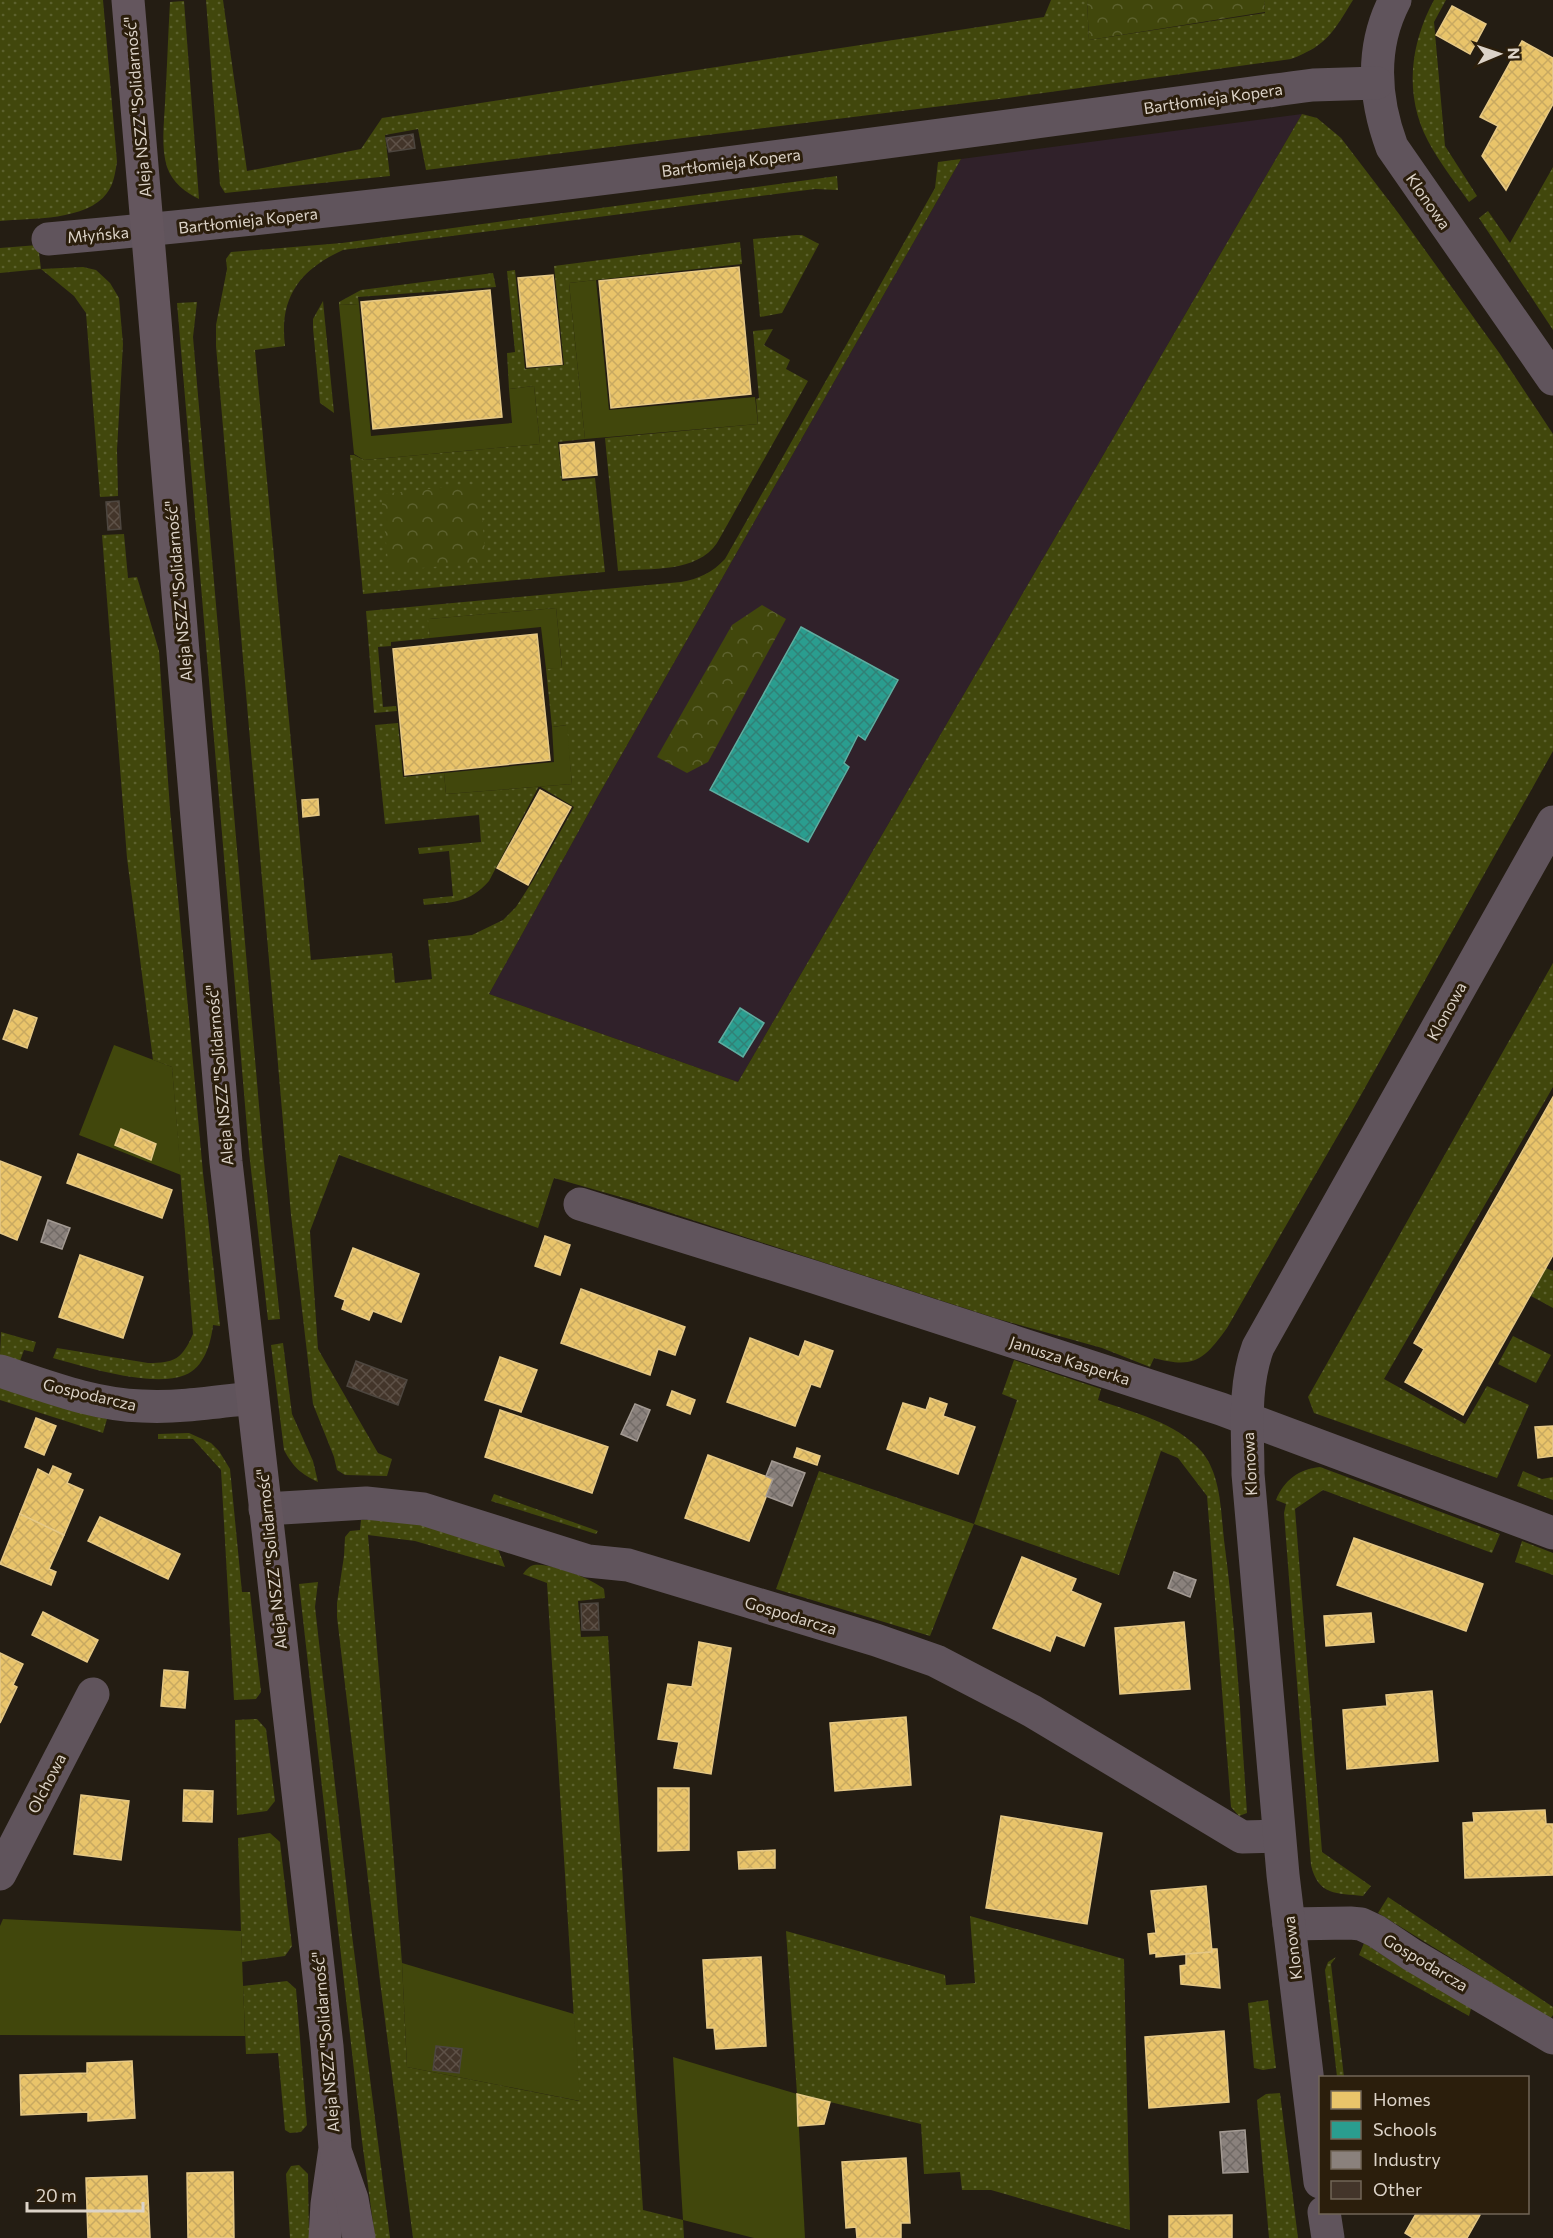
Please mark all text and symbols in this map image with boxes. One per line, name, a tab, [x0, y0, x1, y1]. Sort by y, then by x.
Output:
street label: Aleja NSZZ "Solidarność"	[120, 16, 154, 198]
north arrow	[1469, 24, 1529, 84]
text: N	[1505, 47, 1524, 60]
street label: Bartłomieja Kopera	[1142, 79, 1284, 117]
street label: Bartłomieja Kopera	[660, 144, 802, 180]
street label: Klonowa	[1403, 169, 1455, 233]
street label: Bartłomieja Kopera	[177, 203, 319, 237]
street label: Młyńska	[66, 222, 130, 246]
street label: Aleja NSZZ "Solidarność"	[161, 500, 195, 682]
street label: Klonowa	[1422, 978, 1470, 1044]
street label: Aleja NSZZ "Solidarność"	[202, 984, 236, 1166]
street label: Janusza Kasperka	[1007, 1332, 1133, 1388]
street label: Gospodarcza	[41, 1374, 139, 1414]
street label: Klonowa	[1238, 1432, 1260, 1496]
street label: Aleja NSZZ "Solidarność"	[252, 1468, 290, 1650]
street label: Gospodarcza	[743, 1592, 839, 1638]
street label: Olchowa	[23, 1750, 69, 1816]
street label: Klonowa	[1279, 1915, 1305, 1981]
street label: Gospodarcza	[1380, 1929, 1472, 1995]
street label: Aleja NSZZ "Solidarność"	[308, 1951, 342, 2133]
legend	[1319, 2076, 1529, 2214]
text: Homes	[1373, 2088, 1431, 2110]
text: Schools	[1373, 2118, 1437, 2140]
text: Industry	[1373, 2148, 1441, 2170]
scale bar	[27, 2175, 142, 2213]
text: Other	[1373, 2178, 1422, 2200]
text: 20 m	[36, 2184, 77, 2206]

